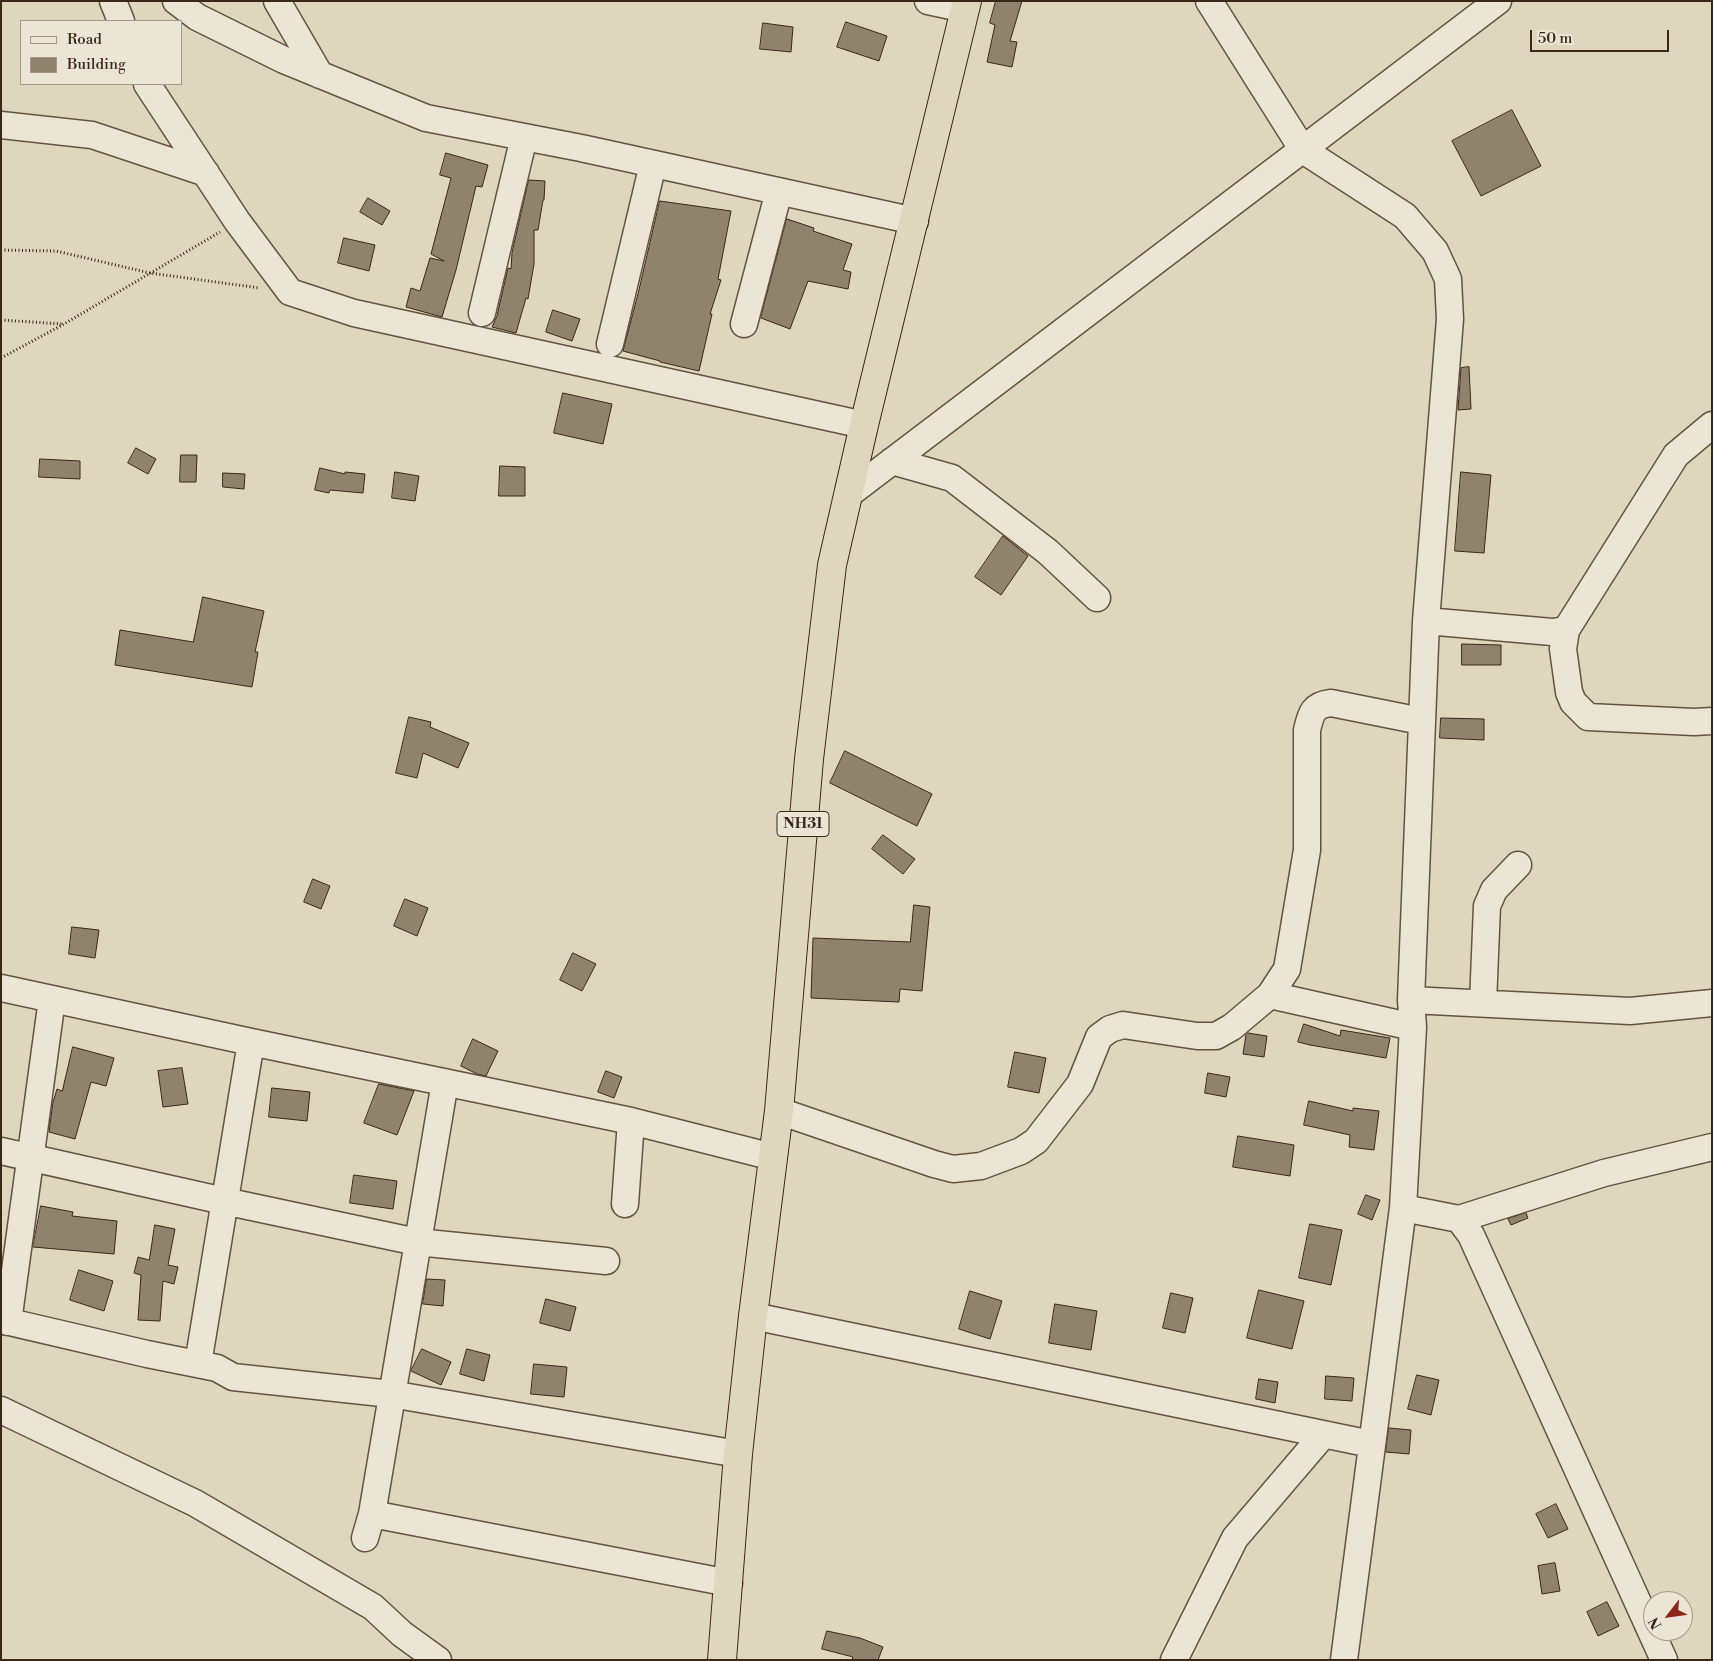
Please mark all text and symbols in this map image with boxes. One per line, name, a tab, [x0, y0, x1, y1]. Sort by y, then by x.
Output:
legend	[20, 20, 182, 85]
scale bar	[1533, 20, 1672, 52]
text: 50 m	[1538, 29, 1572, 48]
text: Road	[67, 30, 102, 49]
text: Building	[67, 55, 126, 74]
road number: NH31	[777, 812, 829, 836]
north arrow	[1643, 1591, 1693, 1641]
text: N	[1645, 1614, 1666, 1632]

